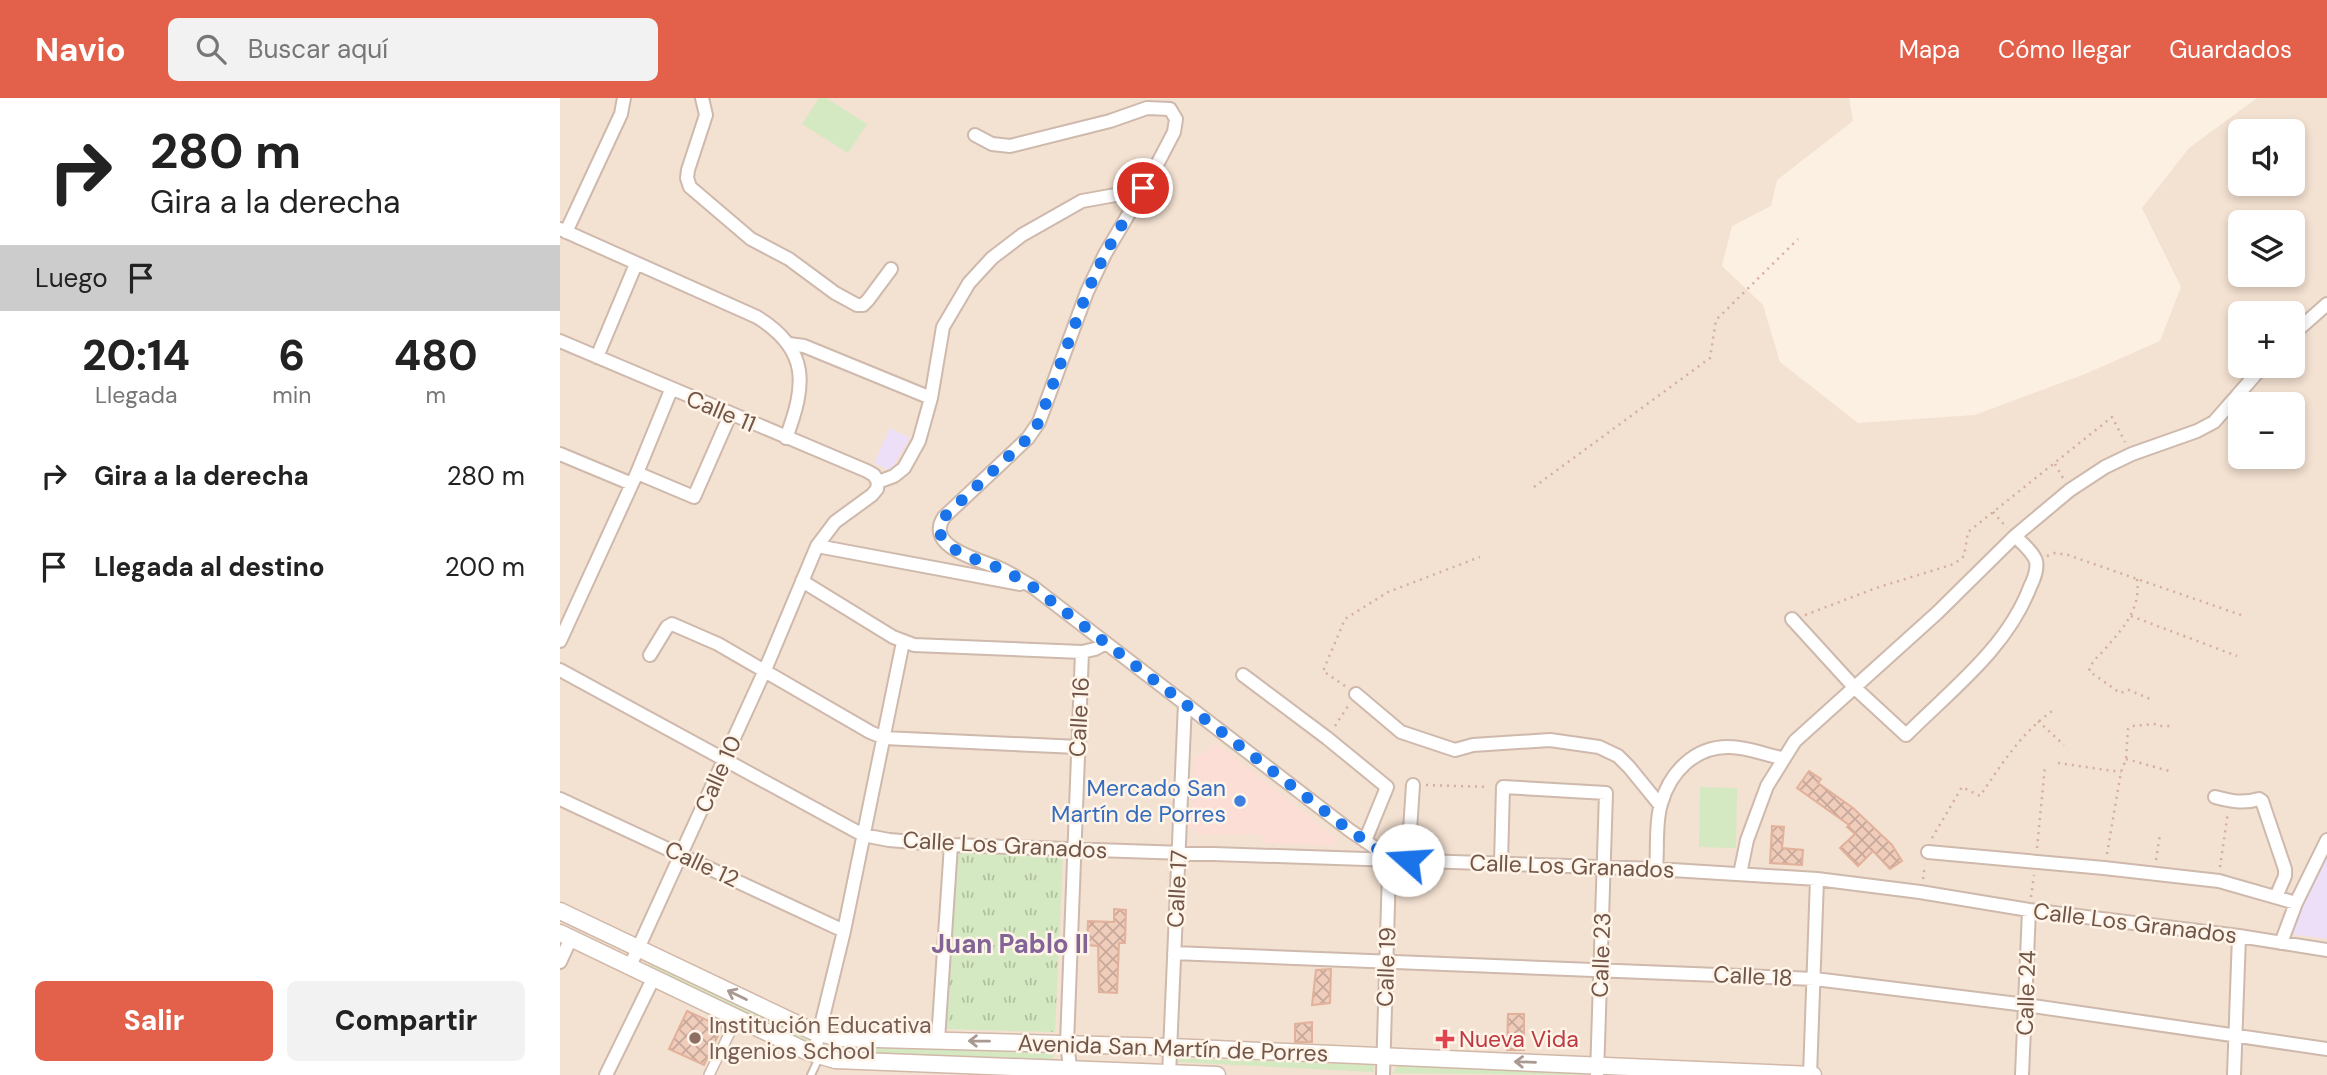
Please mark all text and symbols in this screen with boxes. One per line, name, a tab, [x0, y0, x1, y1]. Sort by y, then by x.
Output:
search box	[168, 18, 658, 81]
text: Navio	[35, 28, 126, 71]
icon: search	[192, 30, 230, 68]
text: Buscar aquí	[248, 32, 388, 66]
text: Mapa	[1899, 34, 1960, 65]
text: Cómo llegar	[1998, 34, 2131, 65]
text: Guardados	[2169, 34, 2292, 65]
text: 280 m	[150, 119, 301, 183]
map controls	[2228, 119, 2305, 469]
button: sound	[2228, 119, 2305, 196]
icon: right	[35, 126, 126, 217]
pin	[1113, 158, 1173, 218]
icon: arrive	[1124, 169, 1162, 207]
text: Gira a la derecha	[150, 181, 400, 223]
button: layers	[2228, 210, 2305, 287]
icon: arrive	[122, 259, 160, 297]
text: Luego	[35, 261, 108, 295]
button: +	[2228, 301, 2305, 378]
text: 20:14	[82, 328, 190, 383]
text: 6	[279, 328, 305, 383]
text: 480	[394, 328, 478, 383]
text: Llegada	[95, 380, 177, 410]
text: min	[272, 380, 312, 410]
text: m	[426, 380, 446, 410]
street label: Calle 11	[682, 383, 760, 439]
button: −	[2228, 392, 2305, 469]
icon: right	[35, 457, 73, 495]
text: Gira a la derecha	[94, 459, 309, 493]
text: 280 m	[447, 459, 525, 493]
icon: arrive	[35, 548, 73, 586]
text: Llegada al destino	[94, 550, 325, 584]
text: 200 m	[445, 550, 525, 584]
street label: Calle 16	[1062, 676, 1096, 758]
street label: Calle 10	[688, 731, 748, 817]
place label: Mercado San Martín de Porres	[1051, 773, 1226, 829]
marker: Mercado San Martín de Porres	[1232, 793, 1248, 809]
position arrow	[1371, 823, 1445, 897]
street label: Calle Los Granados	[902, 825, 1108, 865]
street label: Calle 12	[660, 834, 744, 894]
street label: Calle Los Granados	[1469, 847, 1675, 885]
street label: Calle 17	[1160, 849, 1194, 929]
street label: Calle Los Granados	[2031, 896, 2239, 950]
street label: Calle 23	[1585, 912, 1617, 998]
street label: Calle 19	[1370, 926, 1402, 1008]
district label: Juan Pablo II	[931, 927, 1089, 961]
street label: Calle 24	[2010, 950, 2042, 1036]
street label: Calle 18	[1712, 959, 1794, 993]
button: Salir	[35, 981, 273, 1061]
button: Compartir	[287, 981, 525, 1061]
one-way arrow	[727, 987, 748, 1001]
place label: Institución Educativa Ingenios School	[709, 1010, 932, 1066]
place label: Nueva Vida	[1459, 1024, 1579, 1054]
street label: Avenida San Martín de Porres	[1017, 1028, 1329, 1068]
marker: Institución Educativa Ingenios School	[687, 1030, 703, 1046]
marker: Nueva Vida	[1437, 1031, 1453, 1047]
one-way arrow	[968, 1034, 991, 1048]
one-way arrow	[1514, 1056, 1537, 1069]

